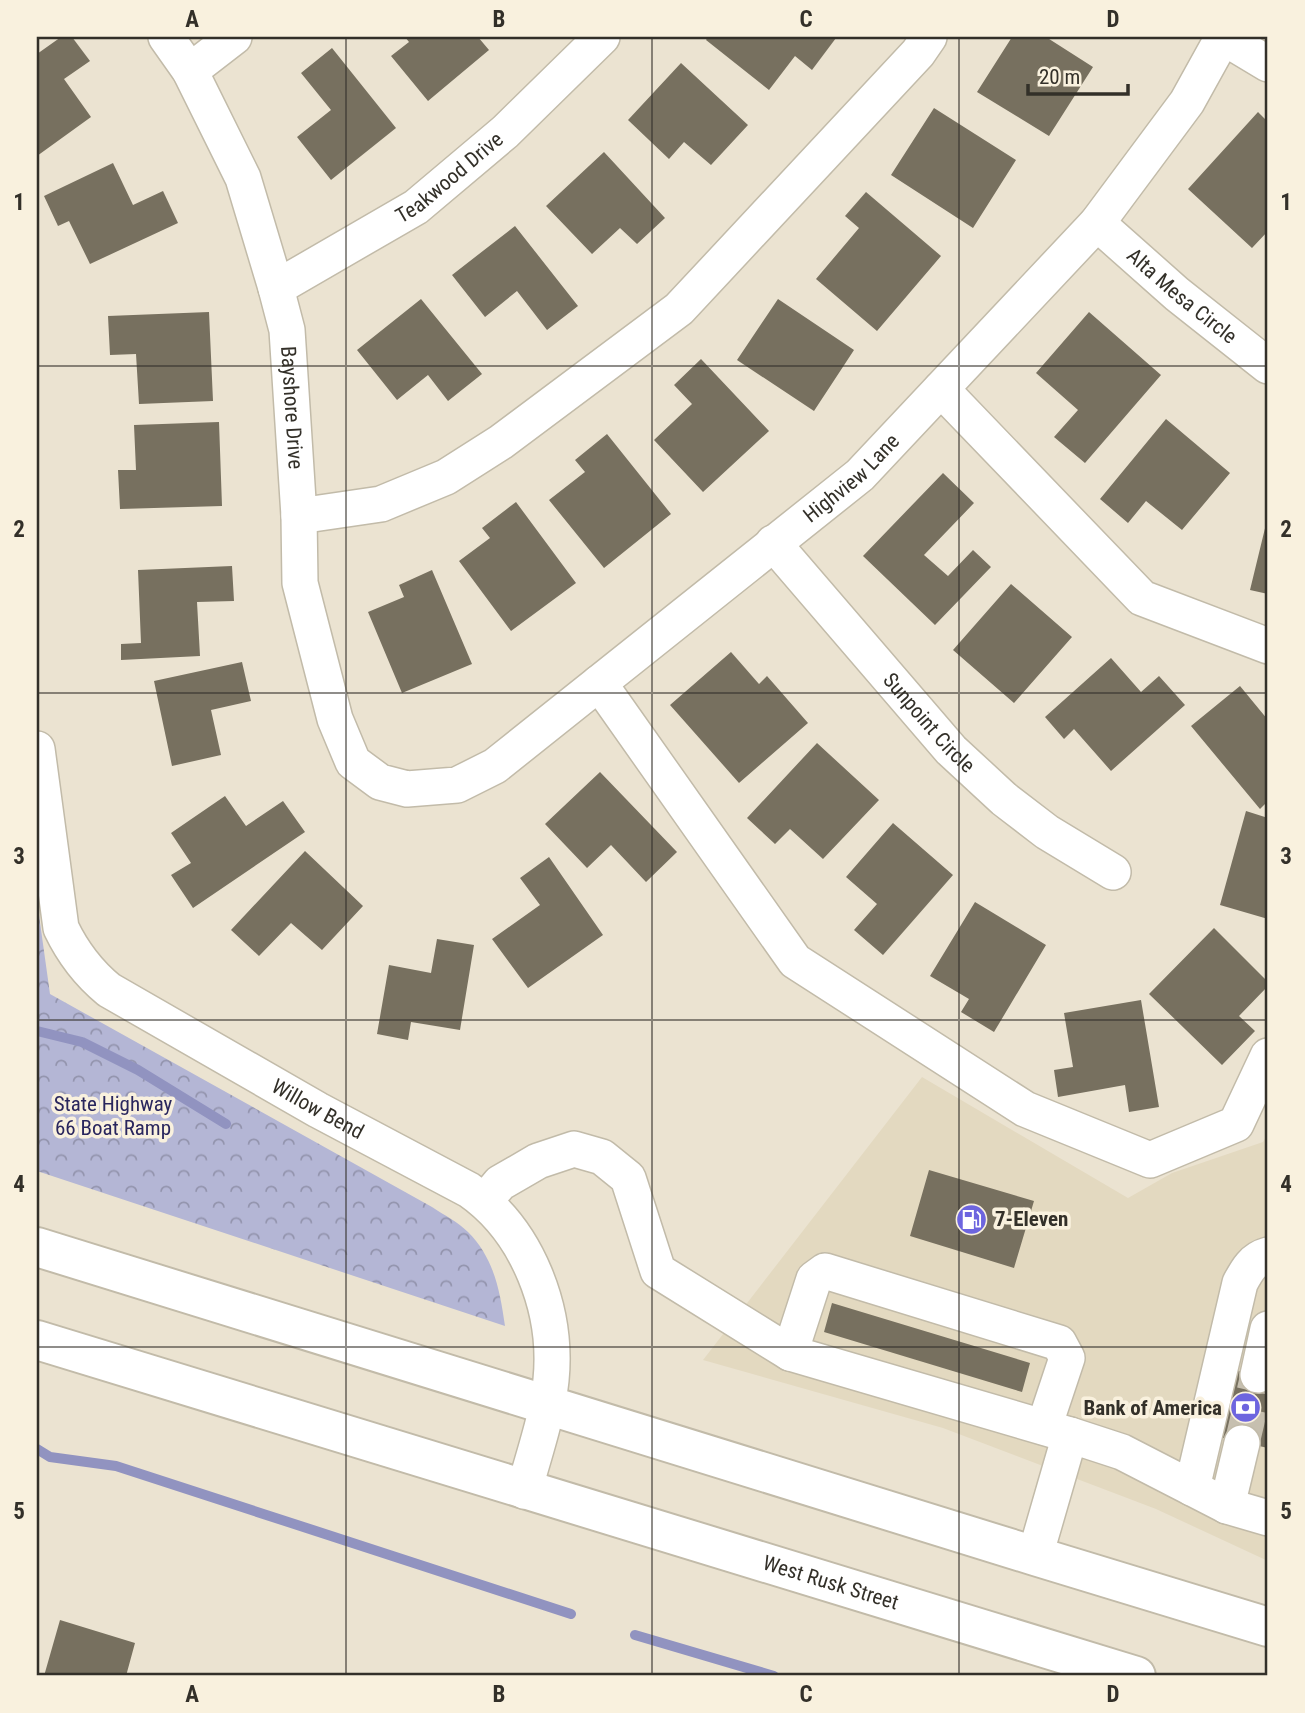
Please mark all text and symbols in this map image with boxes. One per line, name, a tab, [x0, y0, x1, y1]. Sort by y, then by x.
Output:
text: A	[185, 6, 199, 33]
text: B	[493, 6, 505, 33]
text: C	[799, 6, 813, 33]
text: D	[1107, 6, 1120, 33]
scale bar	[1028, 52, 1128, 96]
text: 20 m	[1039, 65, 1080, 89]
street label: Teakwood Drive	[392, 127, 508, 228]
text: 1	[13, 189, 25, 216]
text: 1	[1280, 189, 1292, 216]
street label: Alta Mesa Circle	[1122, 243, 1242, 349]
street label: Bayshore Drive	[276, 345, 308, 470]
street label: Highview Lane	[799, 429, 904, 527]
text: 2	[13, 516, 25, 543]
text: 2	[1280, 516, 1292, 543]
street label: Sunpoint Circle	[878, 668, 980, 778]
text: 3	[13, 843, 25, 870]
text: 3	[1280, 843, 1292, 870]
street label: Willow Bend	[267, 1074, 368, 1144]
park label: State Highway 66 Boat Ramp	[54, 1092, 173, 1140]
text: 4	[13, 1171, 25, 1198]
text: 4	[1280, 1171, 1292, 1198]
fuel station icon: 7-Eleven	[955, 1202, 989, 1236]
place label: 7-Eleven	[995, 1207, 1068, 1231]
bank icon: Bank of America	[1228, 1391, 1262, 1425]
place label: Bank of America	[1083, 1396, 1222, 1420]
text: 5	[13, 1498, 25, 1525]
text: 5	[1280, 1498, 1292, 1525]
street label: West Rusk Street	[760, 1551, 901, 1615]
text: A	[185, 1681, 199, 1708]
text: B	[493, 1681, 505, 1708]
text: C	[799, 1681, 813, 1708]
text: D	[1107, 1681, 1120, 1708]

